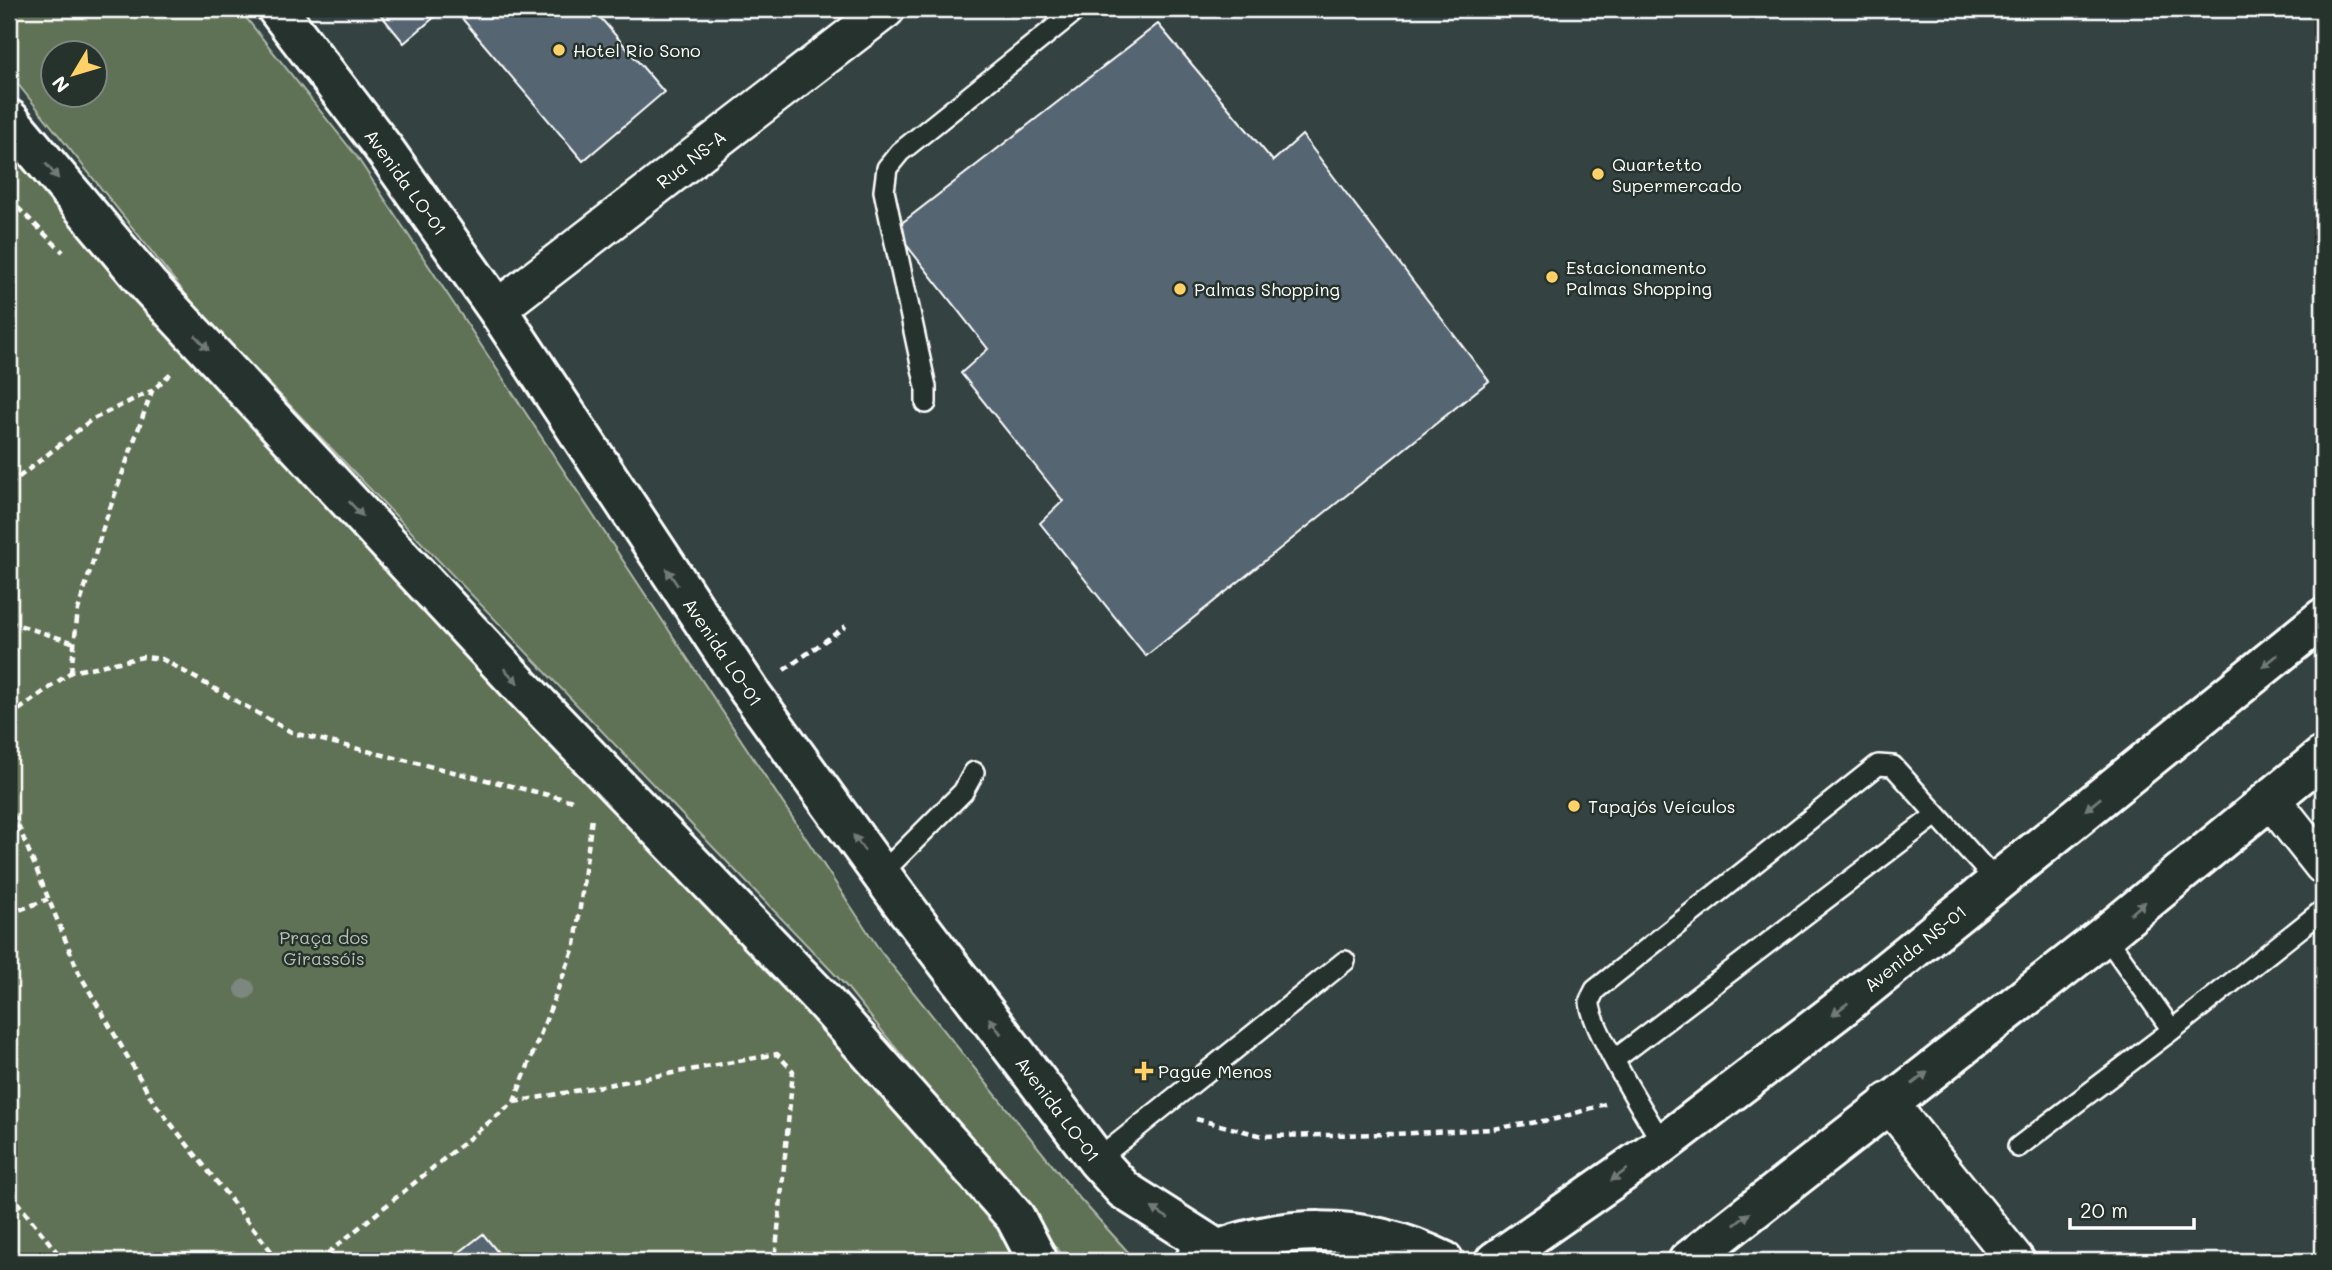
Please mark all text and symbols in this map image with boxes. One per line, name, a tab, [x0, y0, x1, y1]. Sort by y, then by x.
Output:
north arrow	[38, 38, 108, 108]
place label: Hotel Rio Sono	[573, 38, 701, 62]
marker: Hotel Rio Sono	[551, 42, 567, 58]
text: N	[46, 71, 74, 98]
street label: Avenida LO-01	[359, 124, 453, 240]
street label: Rua NS-A	[651, 124, 731, 194]
place label: Quartetto Supermercado	[1612, 152, 1742, 197]
one-way arrow	[44, 163, 59, 180]
marker: Quartetto Supermercado	[1590, 166, 1606, 182]
place label: Estacionamento Palmas Shopping	[1566, 255, 1712, 300]
marker: Estacionamento Palmas Shopping	[1544, 269, 1560, 285]
place label: Palmas Shopping	[1194, 277, 1340, 301]
marker: Palmas Shopping	[1172, 281, 1188, 297]
one-way arrow	[193, 334, 209, 351]
one-way arrow	[348, 500, 364, 517]
one-way arrow	[665, 568, 679, 586]
street label: Avenida LO-01	[678, 593, 768, 711]
one-way arrow	[2262, 653, 2279, 668]
one-way arrow	[503, 667, 519, 684]
place label: Tapajós Veículos	[1588, 794, 1736, 818]
one-way arrow	[2085, 796, 2102, 811]
marker: Tapajós Veículos	[1566, 798, 1582, 814]
one-way arrow	[852, 834, 866, 852]
street label: Avenida NS-01	[1859, 899, 1971, 997]
one-way arrow	[2128, 900, 2146, 915]
park label: Praça dos Girassóis	[279, 925, 369, 970]
one-way arrow	[1831, 1001, 1849, 1015]
one-way arrow	[988, 1017, 1002, 1035]
street label: Avenida LO-01	[1011, 1052, 1105, 1166]
place label: Pague Menos	[1158, 1059, 1272, 1083]
marker: Pague Menos	[1136, 1063, 1152, 1079]
one-way arrow	[1910, 1070, 1928, 1085]
one-way arrow	[1610, 1168, 1628, 1182]
scale bar	[2070, 1186, 2194, 1230]
text: 20 m	[2080, 1196, 2128, 1223]
one-way arrow	[1150, 1207, 1170, 1220]
one-way arrow	[1732, 1212, 1750, 1227]

